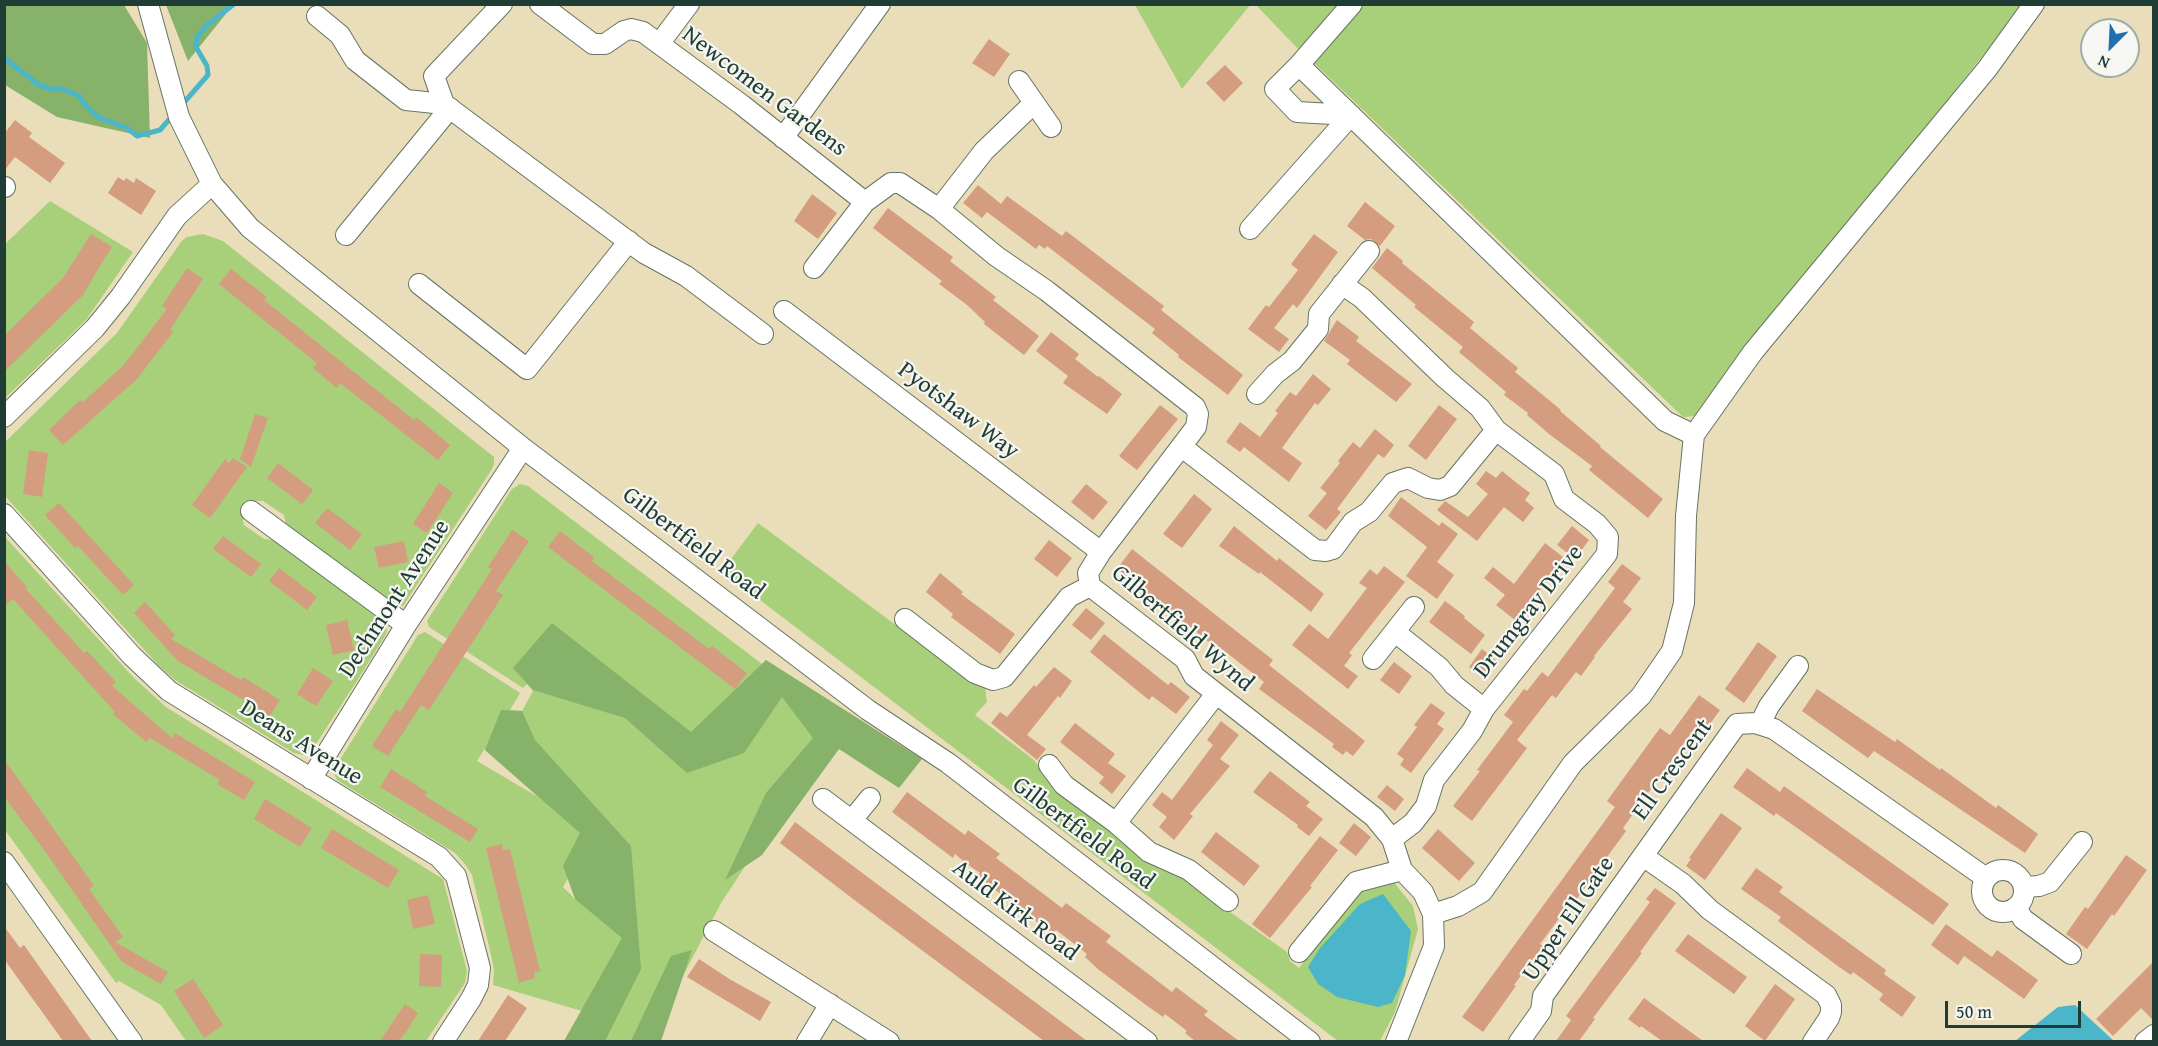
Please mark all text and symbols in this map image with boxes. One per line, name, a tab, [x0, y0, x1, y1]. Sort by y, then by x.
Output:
north arrow	[2080, 18, 2140, 78]
street label: Newcomen Gardens	[676, 21, 852, 163]
text: N	[2094, 49, 2113, 76]
street label: Pyotshaw Way	[892, 356, 1024, 466]
street label: Gilbertfield Road	[616, 481, 770, 607]
street label: Dechmont Avenue	[333, 515, 457, 683]
street label: Drumgray Drive	[1468, 540, 1590, 684]
street label: Gilbertfield Wynd	[1105, 559, 1259, 699]
street label: Deans Avenue	[234, 694, 368, 792]
street label: Ell Crescent	[1627, 714, 1719, 826]
street label: Gilbertfield Road	[1006, 771, 1160, 897]
street label: Upper Ell Gate	[1517, 851, 1621, 987]
street label: Auld Kirk Road	[946, 854, 1084, 968]
scale bar	[1948, 989, 2084, 1027]
text: 50 m	[1956, 998, 1992, 1025]

